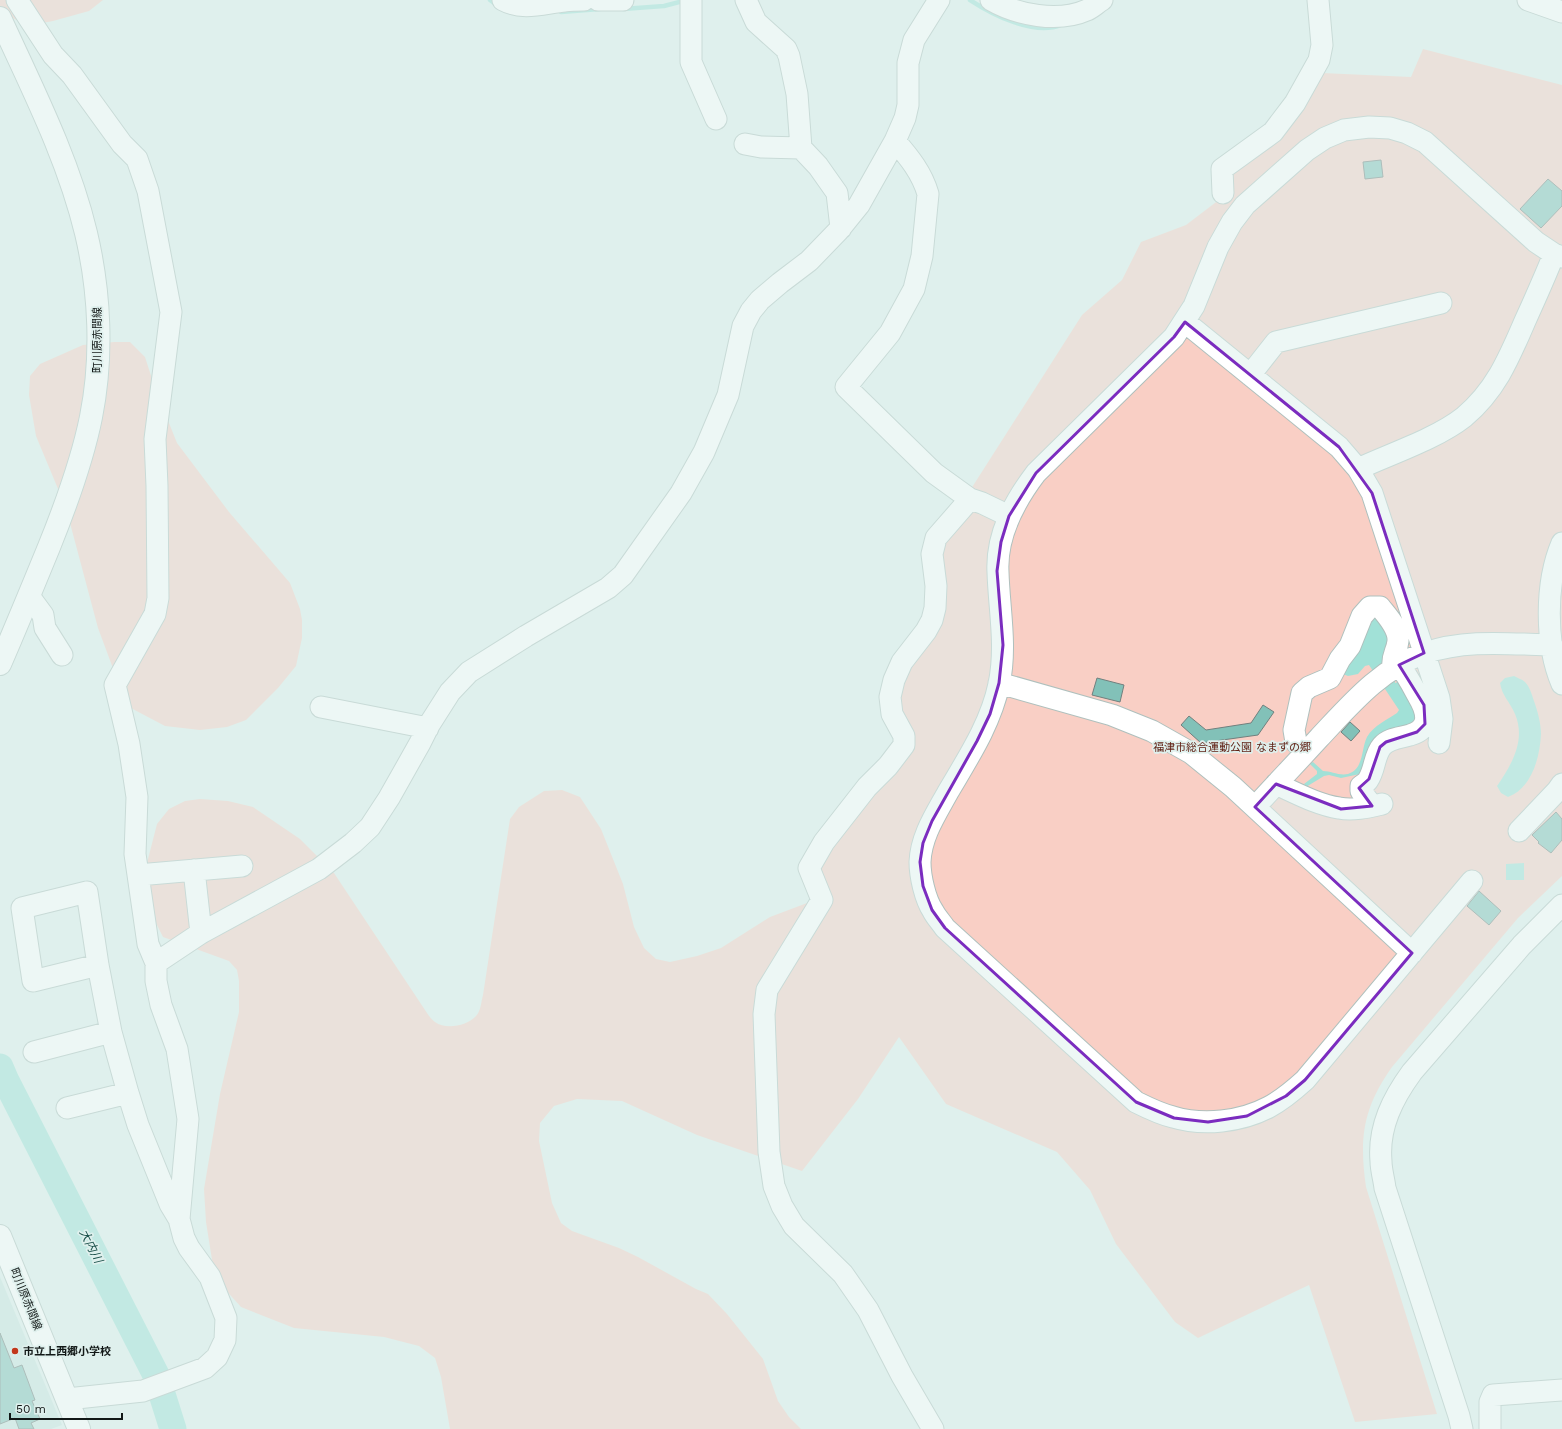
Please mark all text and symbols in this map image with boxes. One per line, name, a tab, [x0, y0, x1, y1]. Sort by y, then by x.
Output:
street label: 町川原赤間線	[91, 307, 104, 373]
park label: 福津市総合運動公園 なまずの郷	[1153, 741, 1311, 754]
water label: 大内川	[77, 1227, 106, 1267]
street label: 町川原赤間線	[8, 1266, 44, 1332]
place label: 市立上西郷小学校	[23, 1345, 111, 1358]
marker: 市立上西郷小学校	[10, 1346, 20, 1356]
scale bar	[10, 1395, 122, 1421]
text: 50 m	[16, 1402, 46, 1416]

